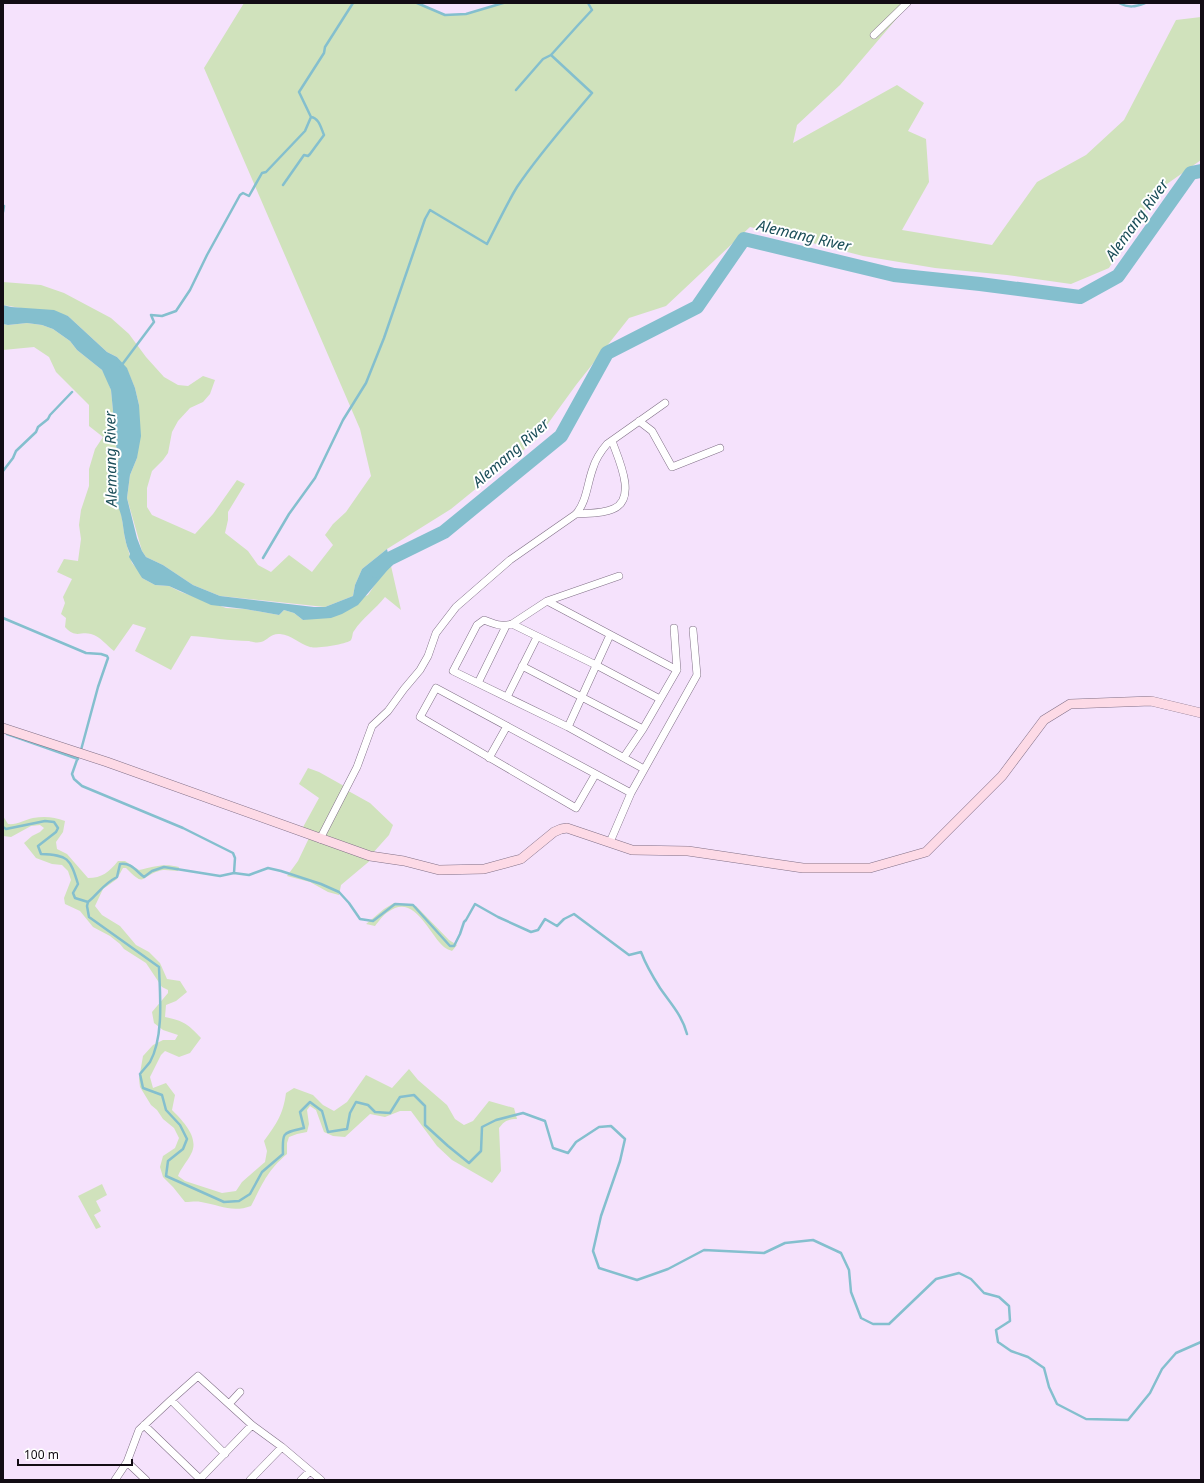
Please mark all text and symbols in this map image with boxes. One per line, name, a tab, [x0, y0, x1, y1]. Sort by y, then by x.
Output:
water label: Alemang River	[1099, 174, 1173, 265]
water label: Alemang River	[754, 214, 854, 256]
water label: Alemang River	[99, 410, 121, 508]
water label: Alemang River	[467, 413, 554, 492]
scale bar	[18, 1441, 132, 1467]
text: 100 m	[24, 1446, 59, 1463]

